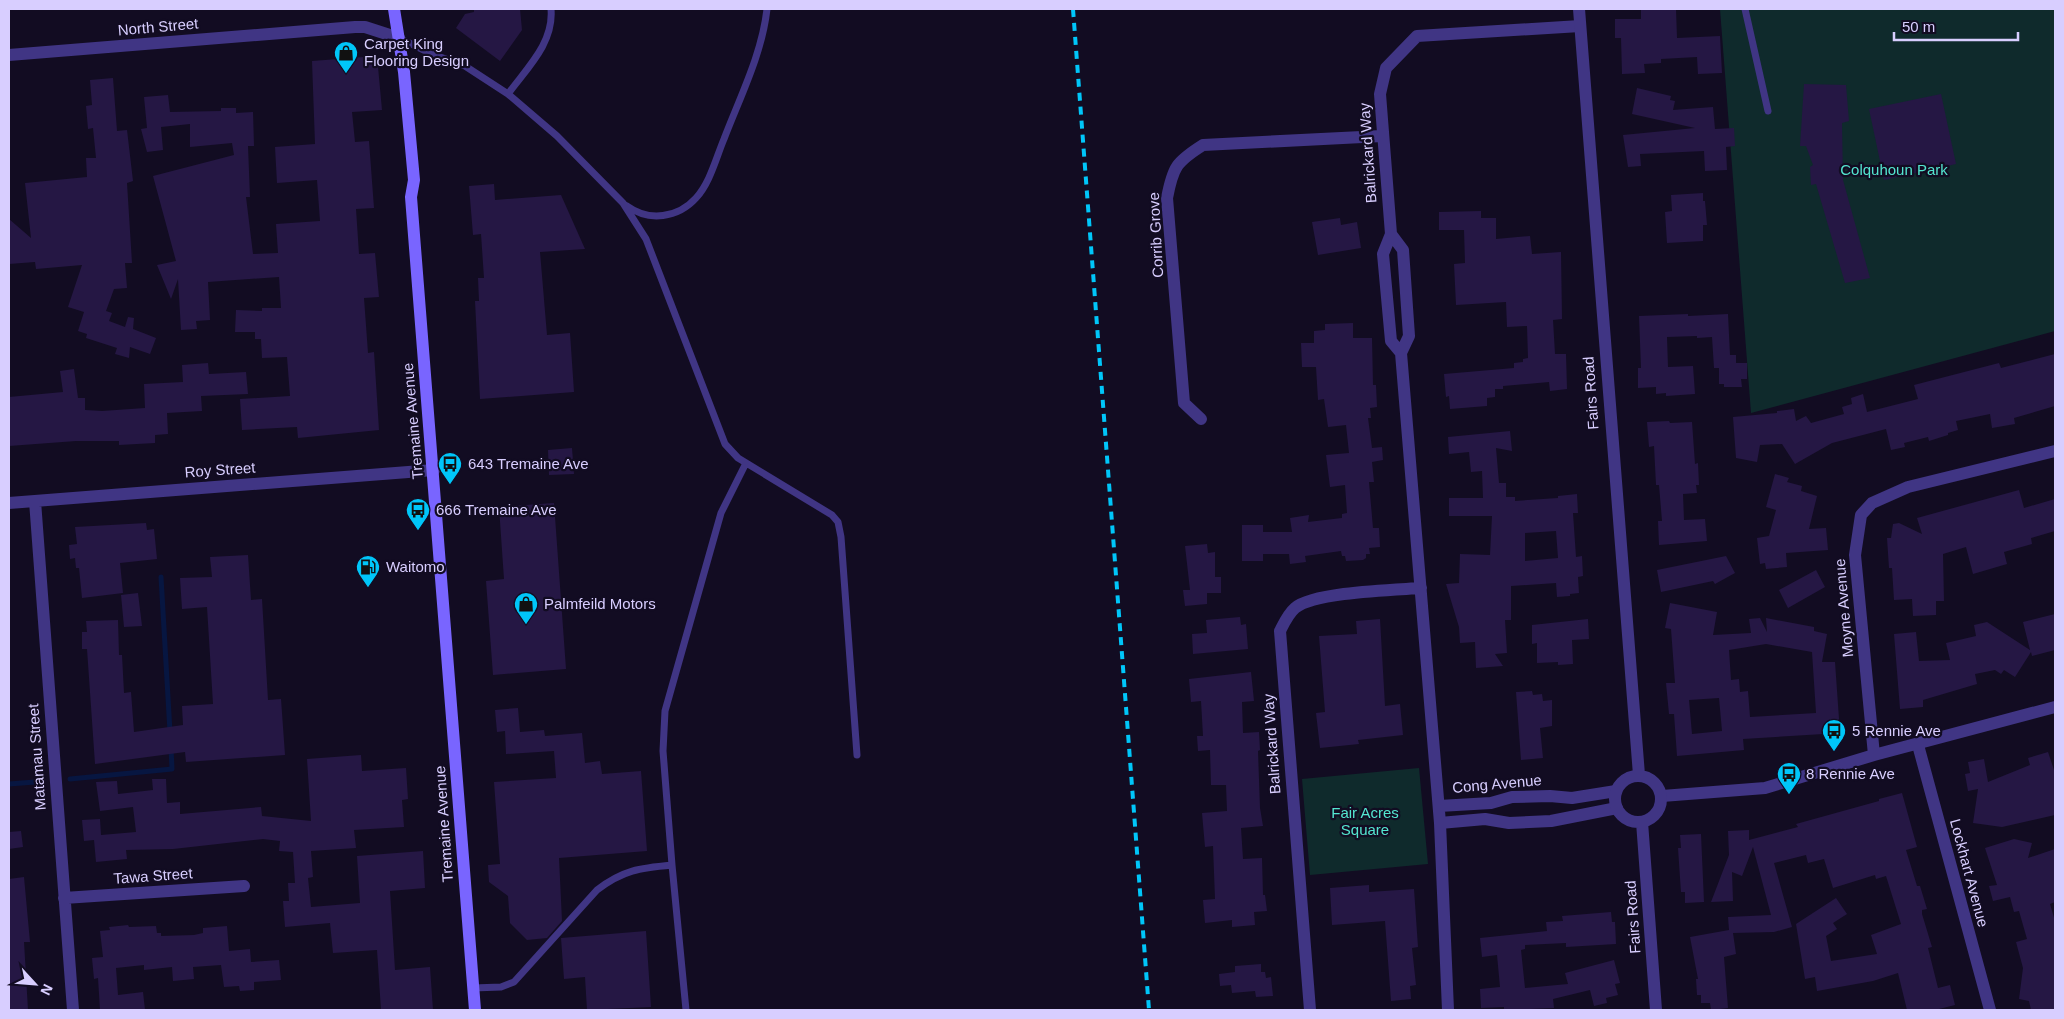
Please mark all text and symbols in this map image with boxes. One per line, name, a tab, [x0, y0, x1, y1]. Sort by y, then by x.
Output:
scale bar	[1894, 10, 2018, 42]
street label: North Street	[117, 14, 200, 38]
text: 50 m	[1902, 18, 1935, 35]
place label: Carpet King Flooring Design	[364, 35, 469, 69]
shop icon: Carpet King Flooring Design	[333, 40, 359, 74]
street label: Balrickard Way	[1355, 102, 1379, 204]
park label: Colquhoun Park	[1840, 161, 1948, 178]
street label: Corrib Grove	[1145, 192, 1166, 278]
street label: Fairs Road	[1579, 356, 1602, 430]
street label: Tremaine Avenue	[399, 362, 426, 480]
bus stop icon: 643 Tremaine Ave	[437, 451, 463, 485]
place label: 643 Tremaine Ave	[468, 455, 589, 472]
street label: Roy Street	[184, 458, 257, 480]
bus stop icon: 666 Tremaine Ave	[405, 497, 431, 531]
place label: 666 Tremaine Ave	[436, 501, 557, 518]
fuel station icon: Waitomo	[355, 554, 381, 588]
place label: Waitomo	[386, 558, 445, 575]
street label: Moyne Avenue	[1831, 558, 1856, 658]
shop icon: Palmfeild Motors	[513, 591, 539, 625]
place label: Palmfeild Motors	[544, 595, 656, 612]
street label: Balrickard Way	[1259, 693, 1283, 795]
street label: Matamau Street	[24, 702, 49, 811]
bus stop icon: 5 Rennie Ave	[1821, 718, 1847, 752]
place label: 5 Rennie Ave	[1852, 722, 1941, 739]
bus stop icon: 8 Rennie Ave	[1776, 761, 1802, 795]
street label: Tremaine Avenue	[431, 765, 456, 883]
place label: 8 Rennie Ave	[1806, 765, 1895, 782]
street label: Cong Avenue	[1451, 771, 1542, 796]
park label: Fair Acres Square	[1331, 804, 1399, 838]
street label: Lockhart Avenue	[1947, 817, 1992, 929]
street label: Tawa Street	[113, 864, 194, 887]
street label: Fairs Road	[1621, 880, 1644, 954]
north arrow	[10, 959, 60, 1009]
text: N	[37, 982, 56, 998]

